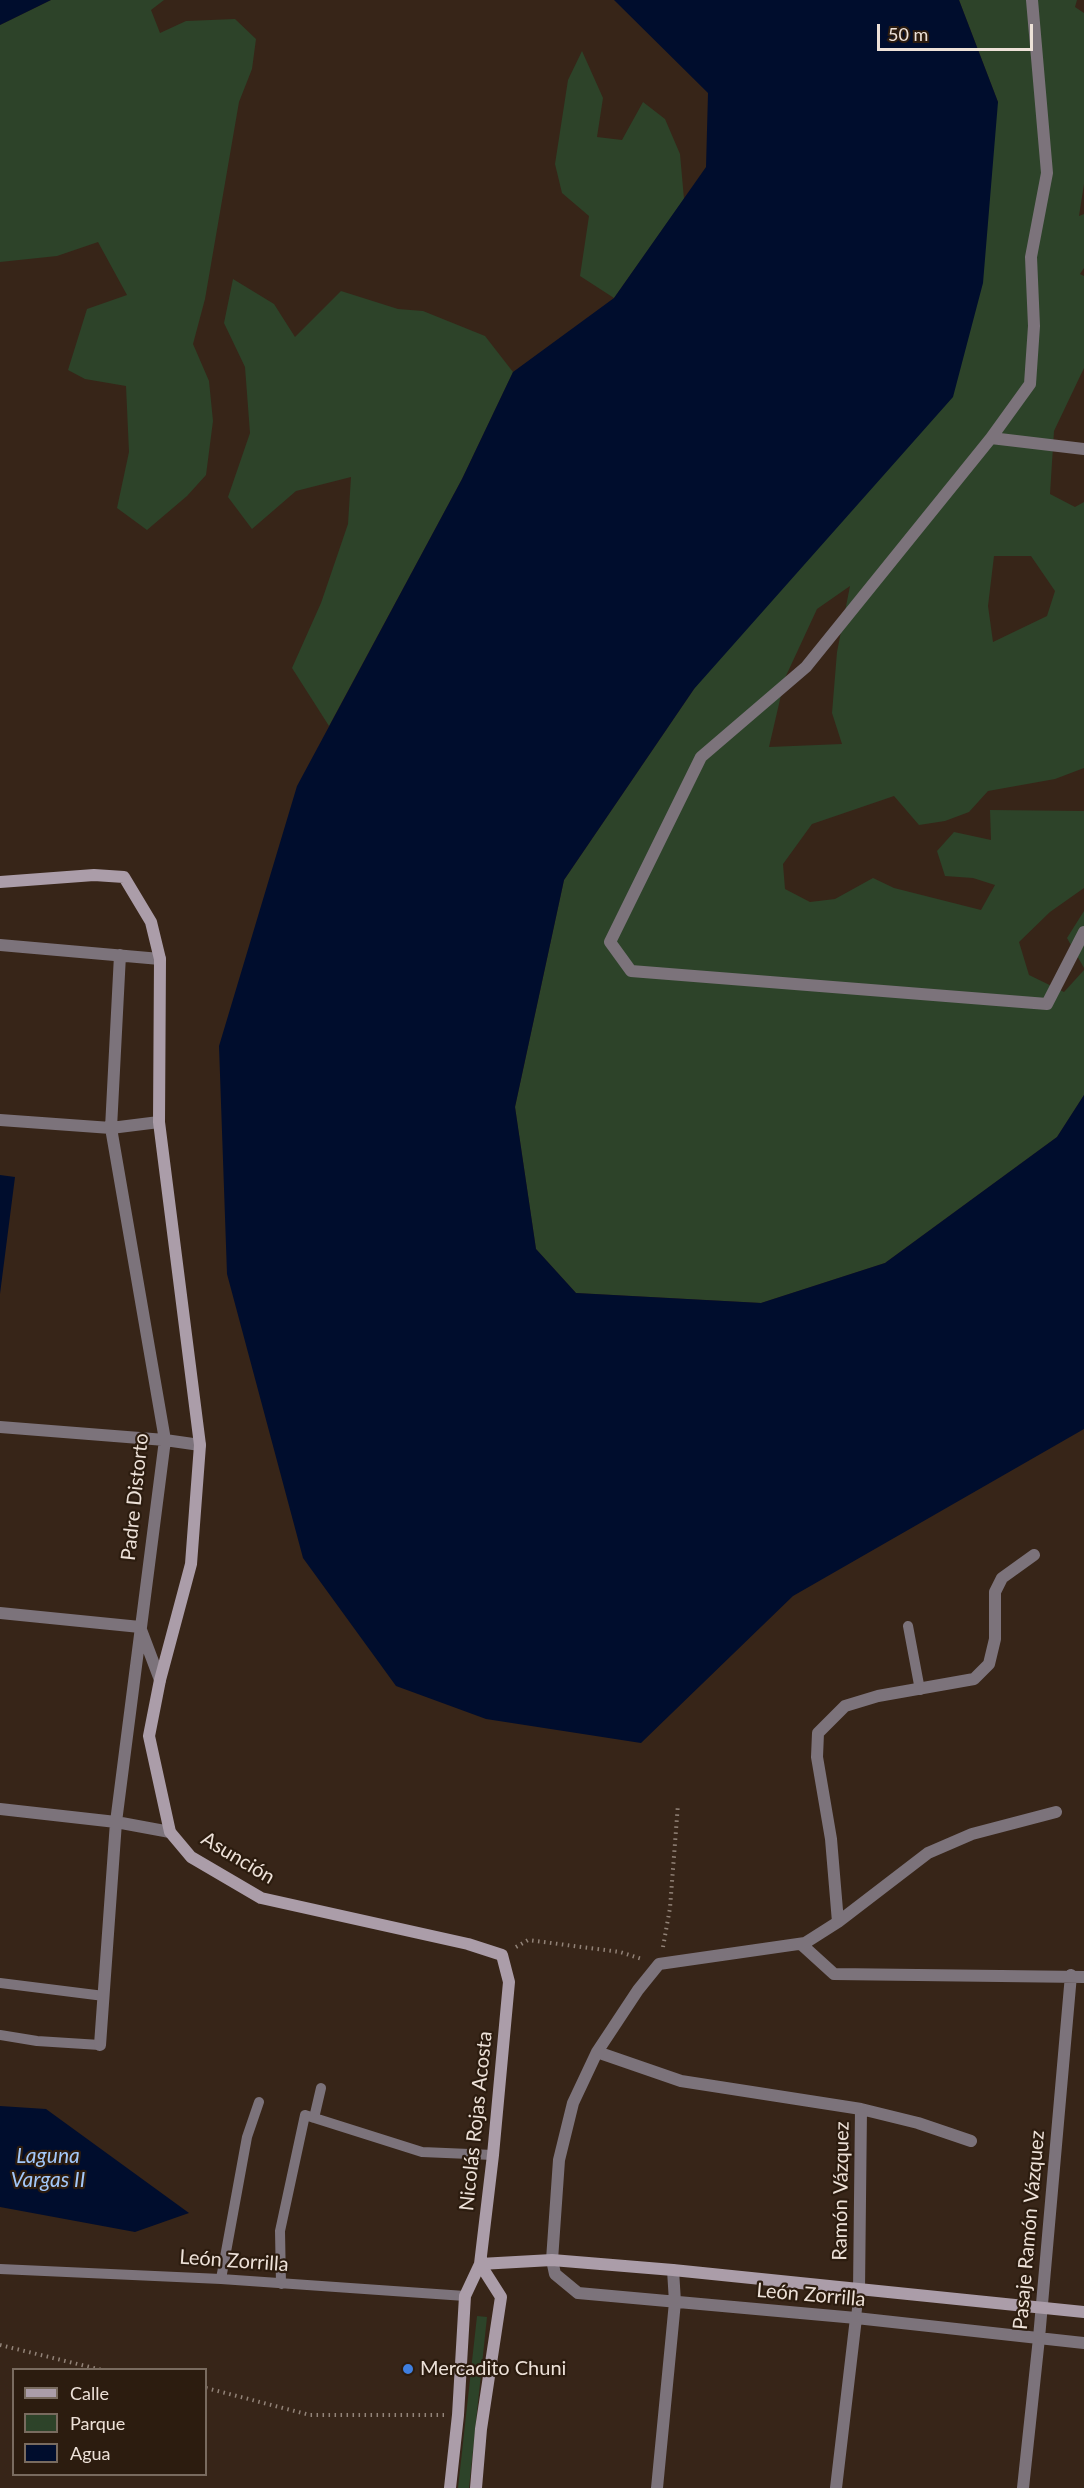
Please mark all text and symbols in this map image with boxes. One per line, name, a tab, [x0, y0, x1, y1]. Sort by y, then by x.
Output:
scale bar	[880, 12, 1036, 50]
text: 50 m	[888, 23, 928, 45]
street label: Padre Distorto	[116, 1432, 154, 1562]
street label: Asunción	[197, 1827, 279, 1889]
street label: Nicolás Rojas Acosta	[455, 2030, 497, 2212]
street label: Ramón Vázquez	[828, 2121, 854, 2261]
street label: Pasaje Ramón Vázquez	[1008, 2129, 1050, 2331]
water label: Laguna Vargas II	[11, 2143, 85, 2193]
street label: León Zorrilla	[179, 2245, 289, 2277]
street label: León Zorrilla	[755, 2278, 867, 2312]
place label: Mercadito Chuni	[420, 2357, 566, 2381]
marker: Mercadito Chuni	[401, 2362, 415, 2376]
legend	[12, 2368, 207, 2476]
text: Calle	[70, 2382, 109, 2404]
text: Parque	[70, 2412, 125, 2434]
text: Agua	[70, 2442, 111, 2464]

